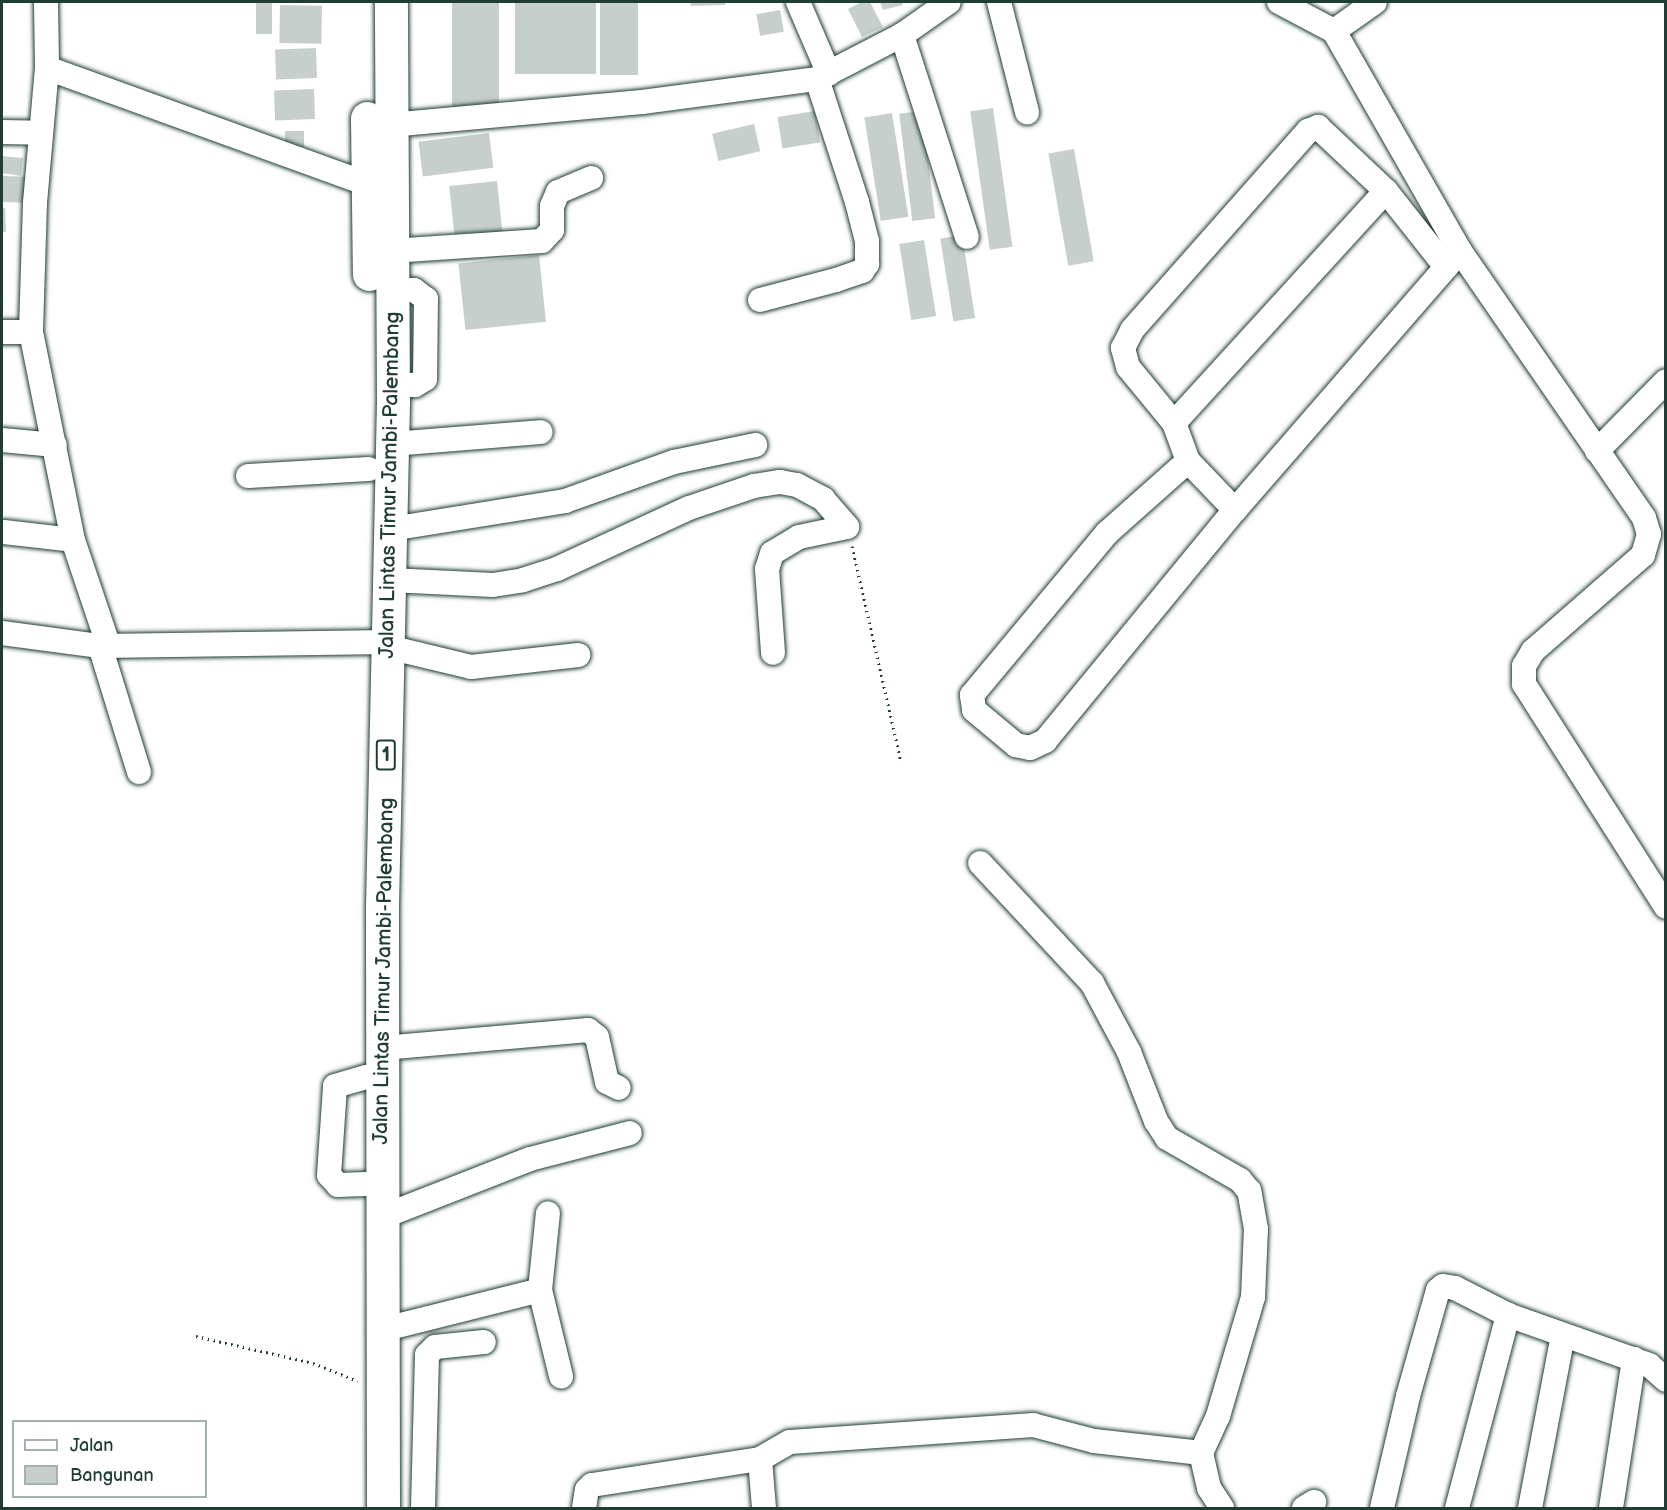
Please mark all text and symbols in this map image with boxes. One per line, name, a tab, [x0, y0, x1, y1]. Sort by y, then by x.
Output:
street label: Jalan Lintas Timur Jambi-Palembang	[374, 310, 406, 660]
road number: 1	[376, 738, 396, 772]
street label: Jalan Lintas Timur Jambi-Palembang	[368, 796, 400, 1146]
legend	[12, 1420, 207, 1498]
text: Jalan	[70, 1435, 113, 1456]
text: Bangunan	[70, 1465, 154, 1486]

